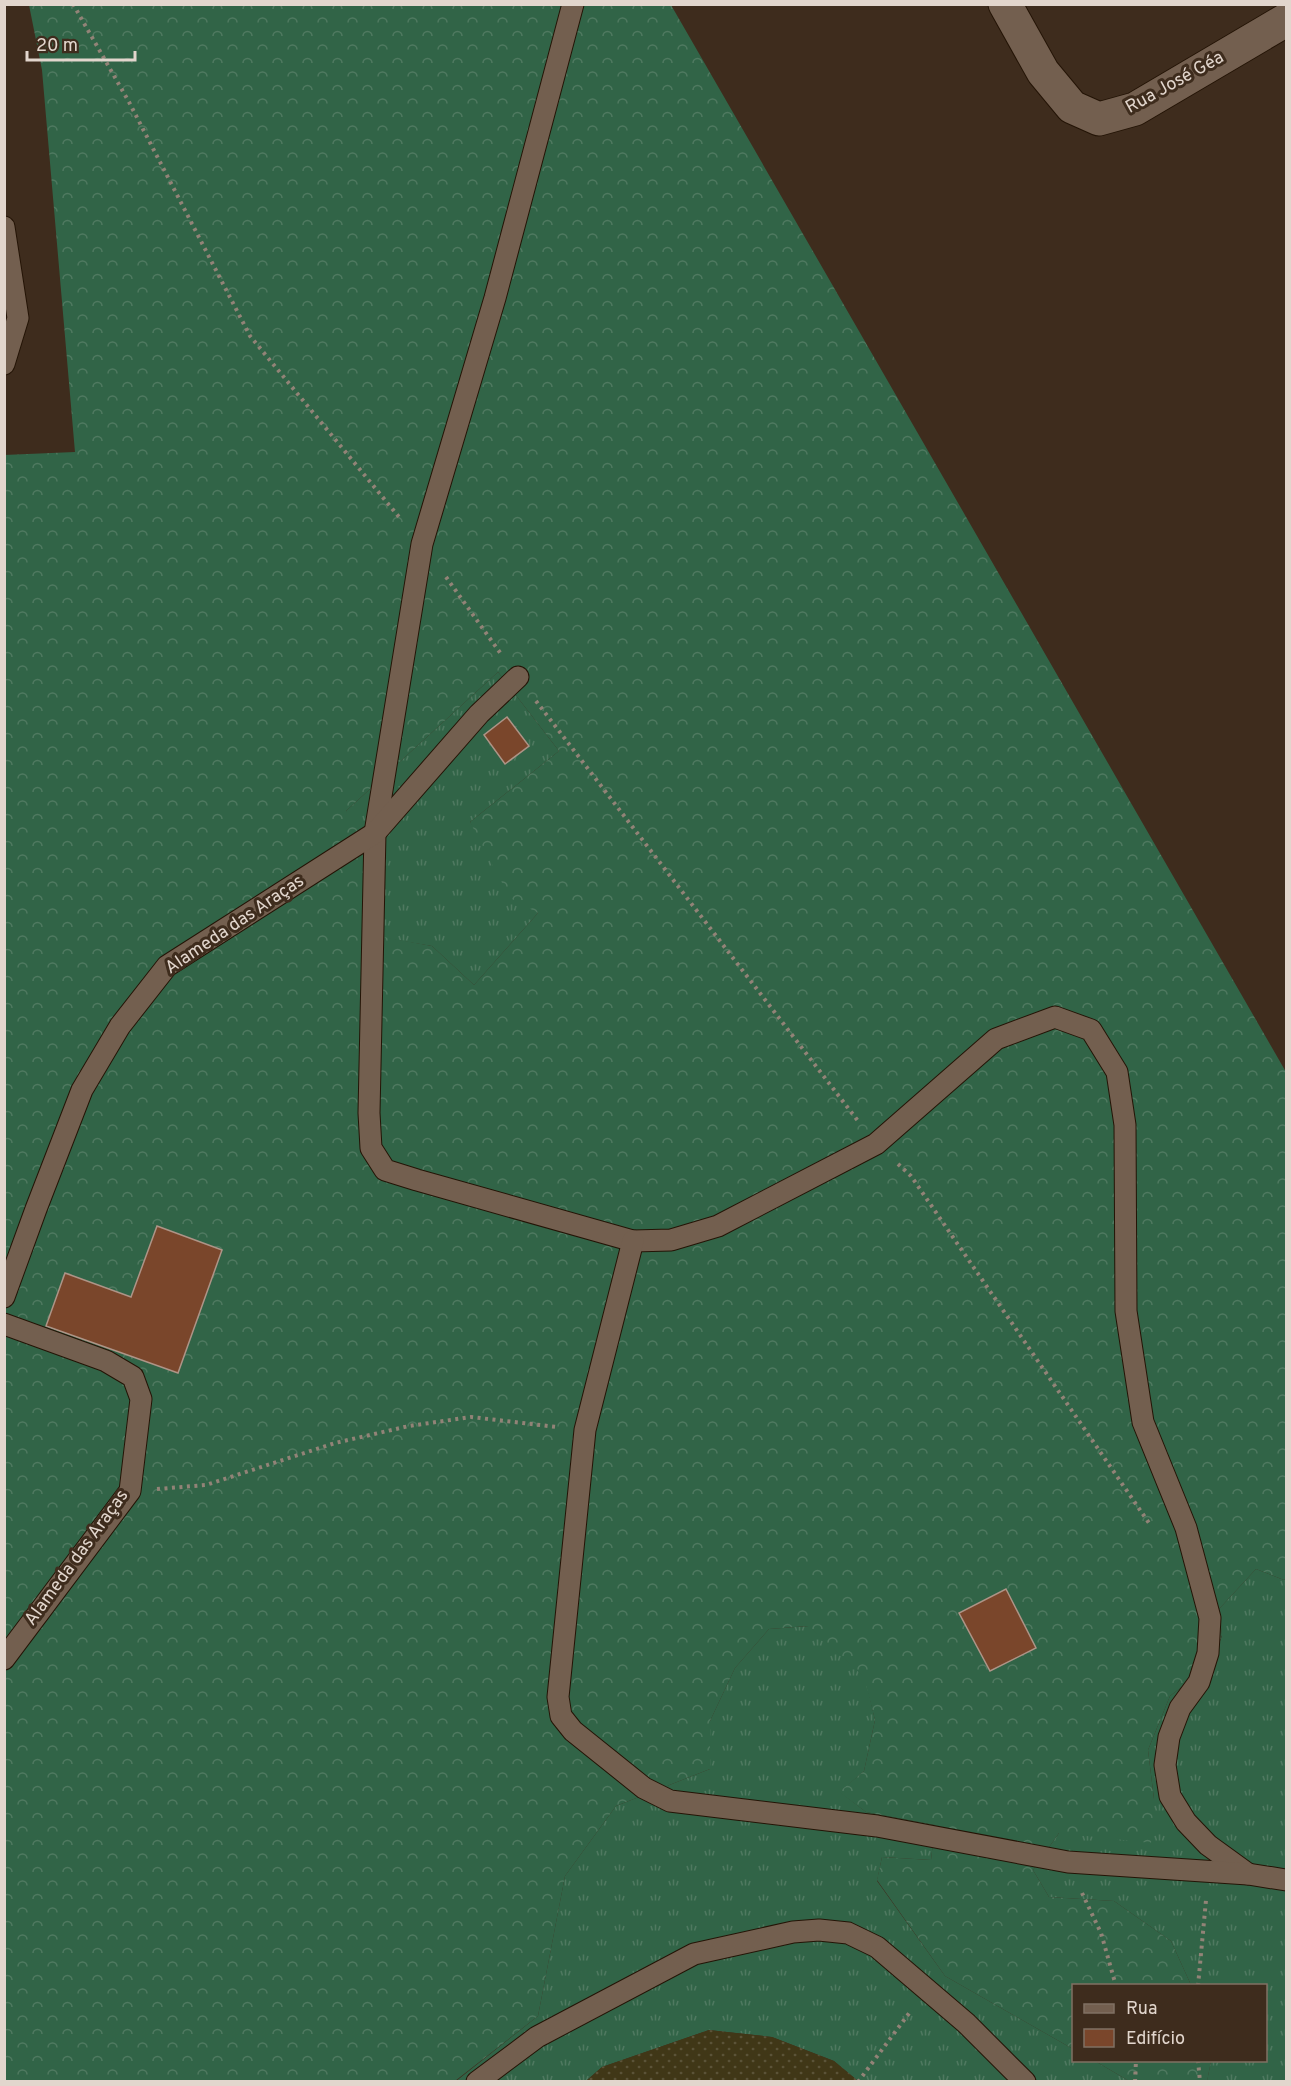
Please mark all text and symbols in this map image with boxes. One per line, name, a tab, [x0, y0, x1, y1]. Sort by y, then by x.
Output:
scale bar	[27, 24, 135, 62]
text: 20 m	[36, 35, 78, 58]
street label: Rua José Géa	[1122, 47, 1228, 119]
street label: Alameda das Araças	[161, 870, 309, 980]
street label: Alameda das Araças	[20, 1485, 134, 1631]
legend	[1072, 1984, 1267, 2062]
text: Rua	[1126, 1998, 1157, 2021]
text: Edifício	[1126, 2028, 1185, 2051]

